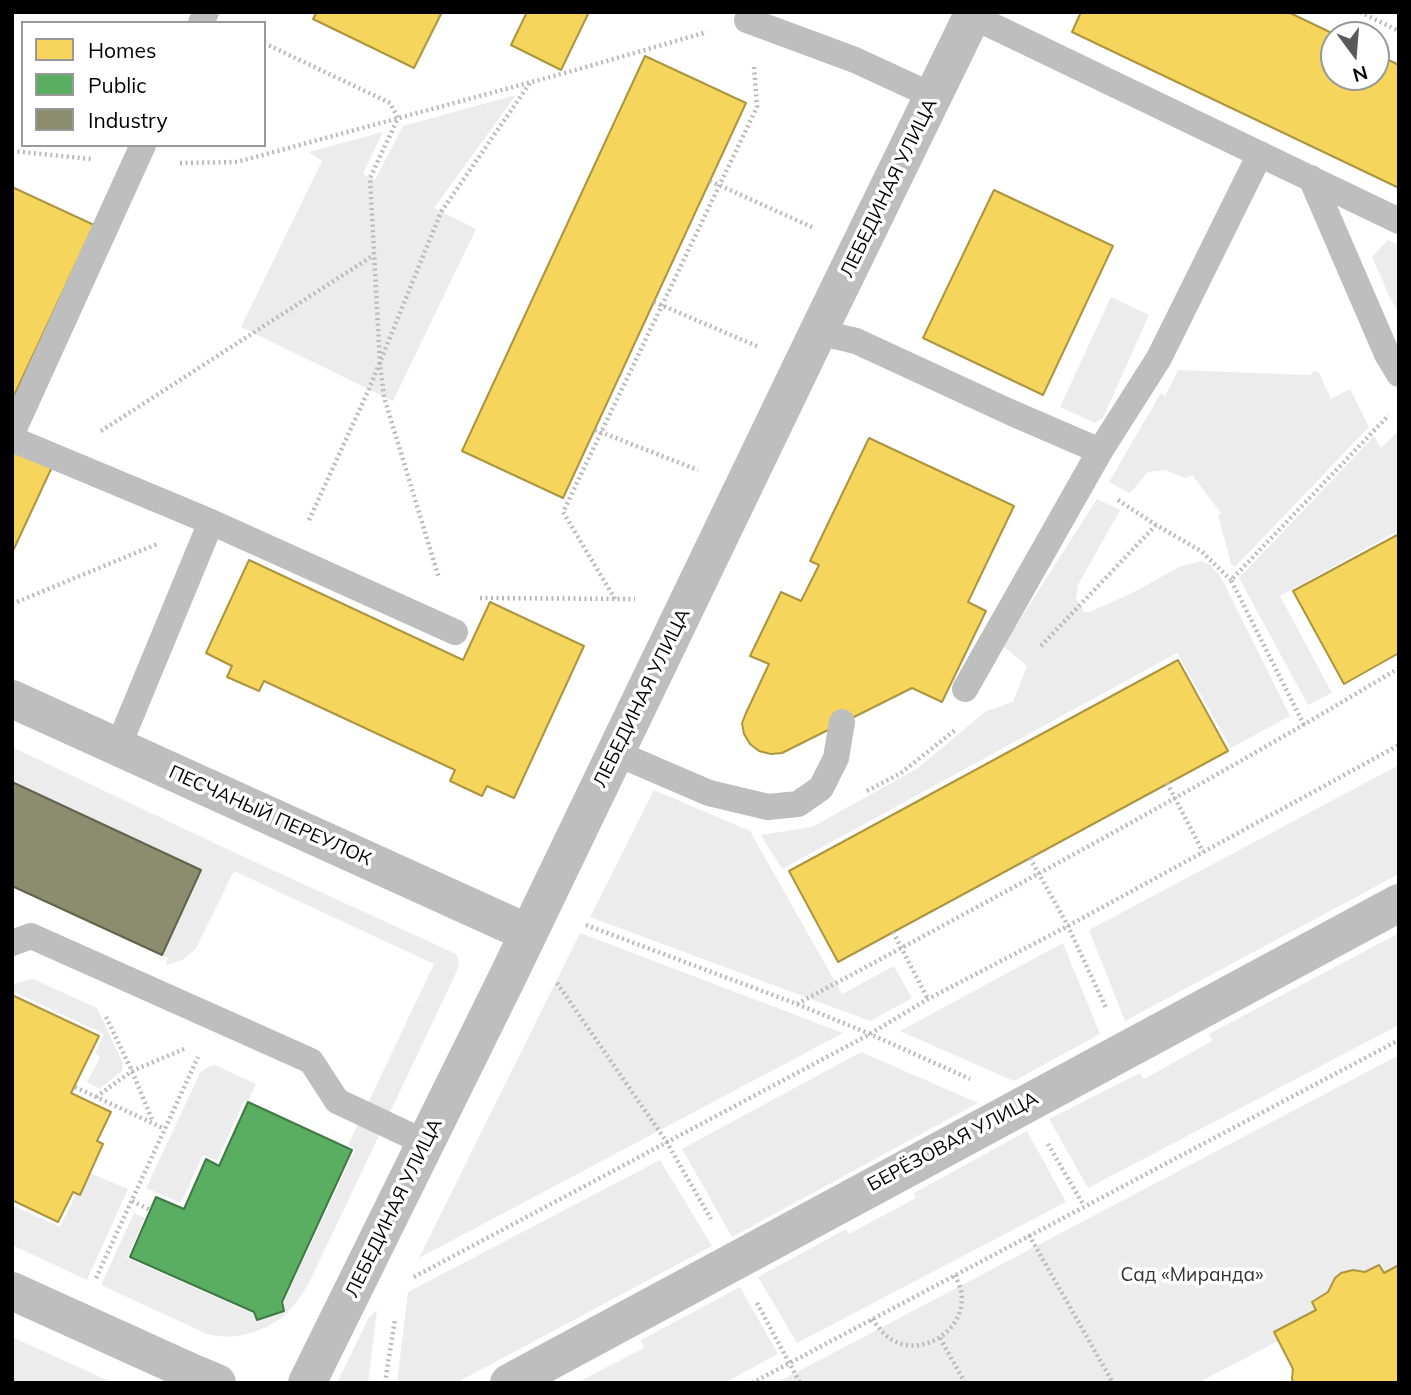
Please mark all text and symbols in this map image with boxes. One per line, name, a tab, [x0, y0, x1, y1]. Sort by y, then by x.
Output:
legend	[21, 21, 266, 147]
north arrow	[1320, 21, 1390, 91]
text: Homes	[88, 37, 156, 63]
text: N	[1350, 61, 1370, 88]
text: Public	[88, 72, 147, 98]
street label: ЛЕБЕДИНАЯ УЛИЦА	[836, 95, 942, 281]
text: Industry	[88, 107, 168, 133]
street label: ЛЕБЕДИНАЯ УЛИЦА	[589, 605, 695, 791]
street label: ПЕСЧАНЫЙ ПЕРЕУЛОК	[165, 761, 375, 871]
street label: БЕРЁЗОВАЯ УЛИЦА	[864, 1087, 1042, 1197]
street label: ЛЕБЕДИНАЯ УЛИЦА	[341, 1115, 447, 1301]
park label: Сад «Миранда»	[1120, 1264, 1264, 1286]

